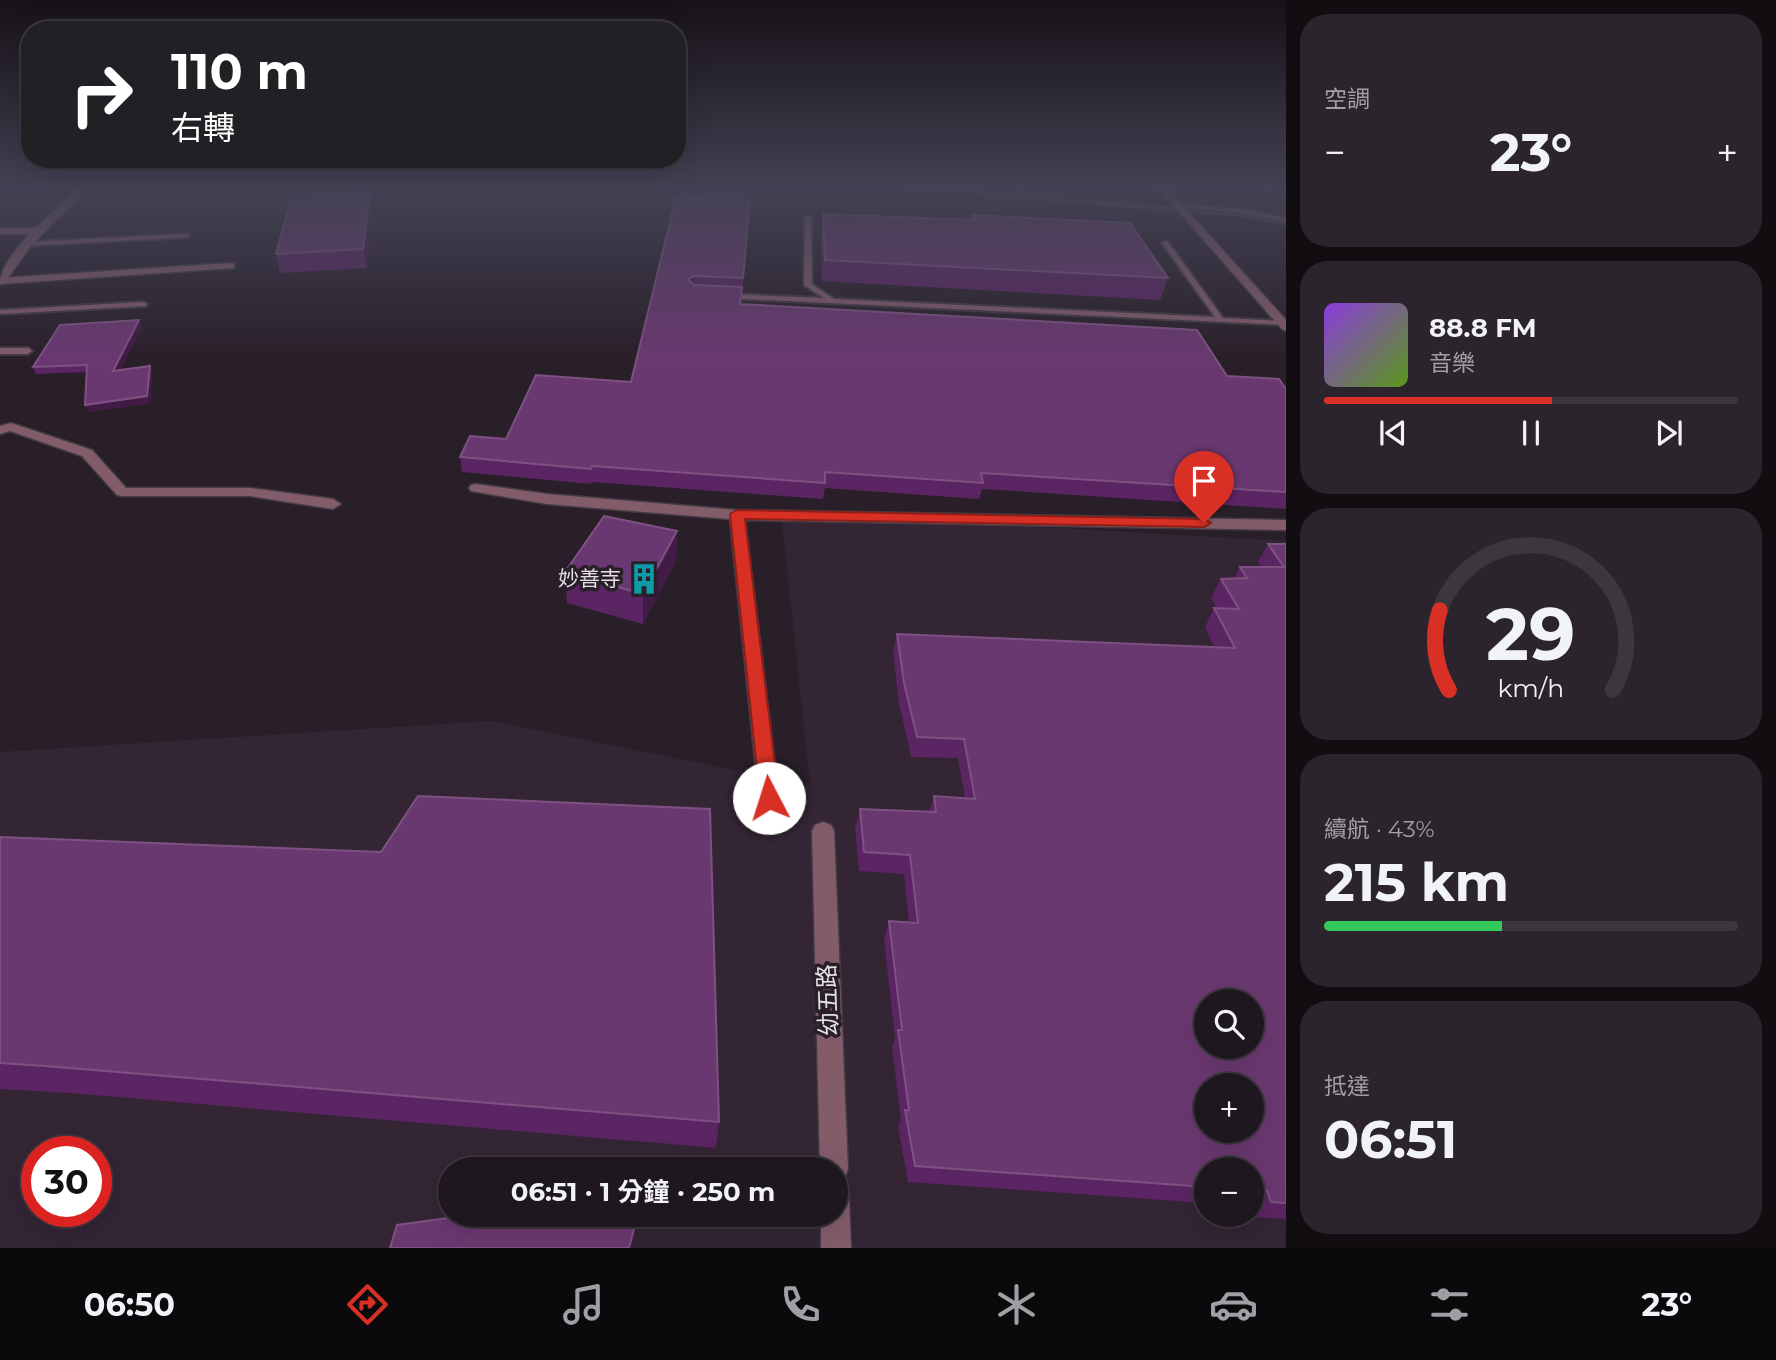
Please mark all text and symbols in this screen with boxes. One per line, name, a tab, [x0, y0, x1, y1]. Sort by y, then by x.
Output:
text: 110 m	[171, 42, 308, 101]
icon: right	[56, 49, 147, 140]
text: 空調	[1324, 85, 1370, 113]
text: 右轉	[171, 108, 235, 147]
text: 23°	[1490, 121, 1572, 184]
text: −	[1324, 129, 1346, 176]
text: +	[1716, 129, 1738, 176]
text: 88.8 FM	[1429, 312, 1537, 344]
text: 音樂	[1429, 349, 1475, 377]
icon: previous	[1374, 414, 1412, 452]
icon: pause	[1512, 414, 1550, 452]
icon: next	[1650, 414, 1688, 452]
pin	[1174, 451, 1234, 523]
icon: arrive	[1185, 462, 1223, 500]
building icon: 妙善寺	[627, 562, 661, 596]
place label: 妙善寺	[558, 566, 621, 591]
text: 29	[1486, 590, 1576, 678]
text: km/h	[1498, 673, 1564, 703]
position arrow	[732, 761, 806, 835]
text: 續航 · 43%	[1324, 815, 1435, 843]
text: 215 km	[1324, 851, 1509, 914]
street label: 幼五路	[812, 964, 843, 1037]
map controls	[1194, 989, 1264, 1227]
button: search	[1194, 989, 1264, 1059]
text: 抵達	[1324, 1072, 1370, 1100]
button: +	[1194, 1073, 1264, 1143]
text: 06:51	[1324, 1108, 1457, 1171]
speed limit sign: 30	[21, 1136, 112, 1227]
button: −	[1194, 1157, 1264, 1227]
text: 06:51 · 1 分鐘 · 250 m	[511, 1176, 775, 1208]
icon: directions	[343, 1280, 392, 1329]
icon: music	[559, 1280, 608, 1329]
icon: phone	[776, 1280, 825, 1329]
icon: climate	[992, 1280, 1041, 1329]
icon: car	[1209, 1280, 1258, 1329]
icon: filters	[1425, 1280, 1474, 1329]
text: 06:50	[84, 1285, 175, 1324]
text: 23°	[1642, 1285, 1692, 1324]

